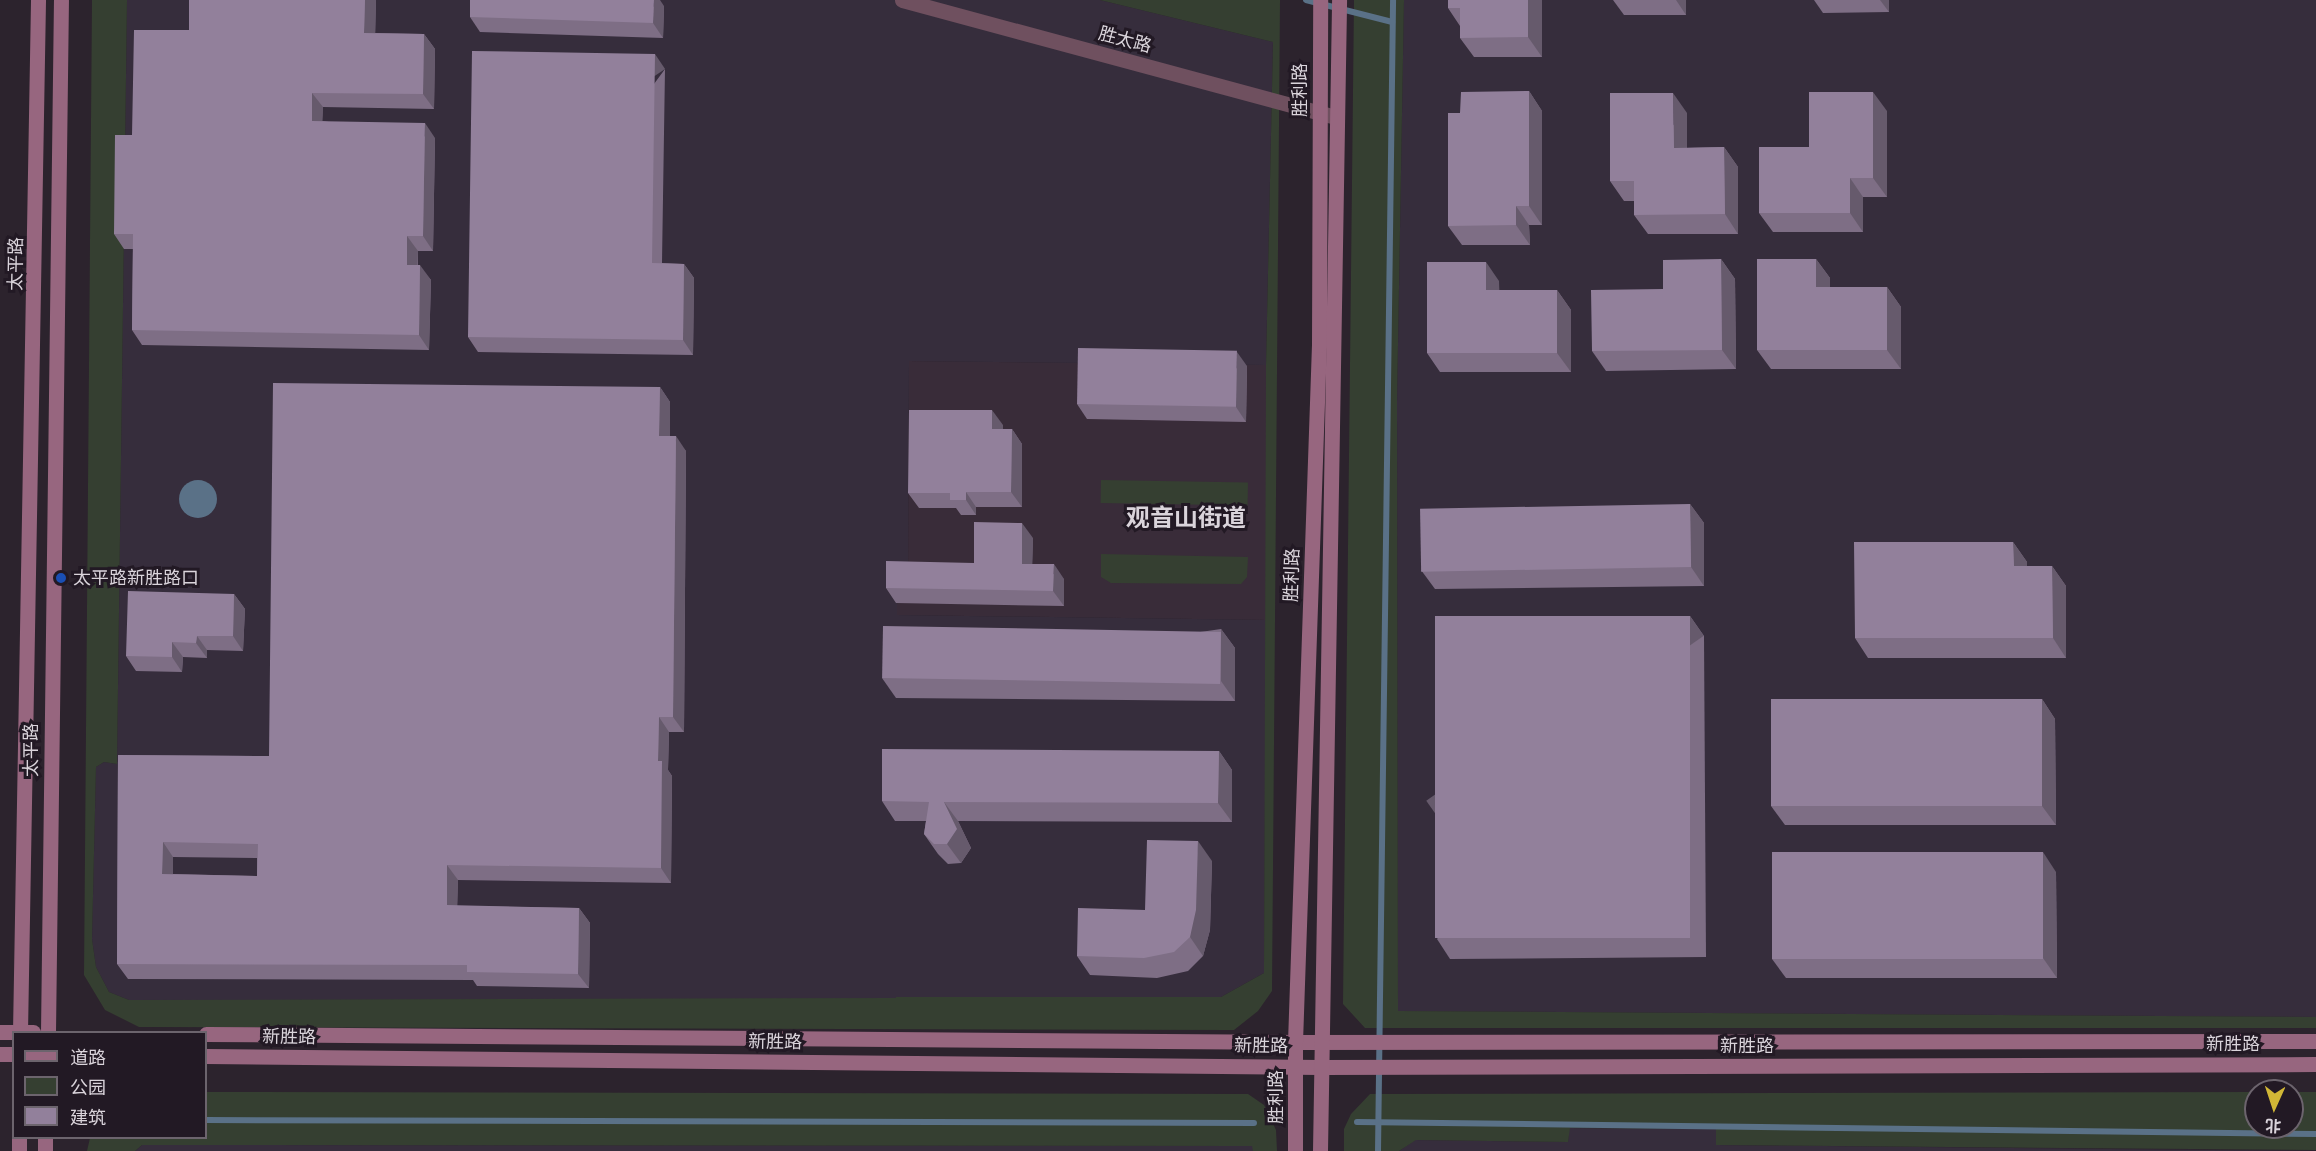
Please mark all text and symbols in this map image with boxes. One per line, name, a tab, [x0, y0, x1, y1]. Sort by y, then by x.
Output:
street label: 胜太路	[1096, 23, 1154, 57]
street label: 胜利路	[1289, 63, 1311, 117]
street label: 太平路	[5, 237, 27, 291]
district label: 观音山街道	[1126, 505, 1246, 533]
street label: 胜利路	[1280, 548, 1304, 602]
place label: 太平路新胜路口	[73, 567, 199, 589]
marker: 太平路新胜路口	[54, 571, 68, 585]
street label: 太平路	[20, 723, 42, 777]
street label: 新胜路	[262, 1026, 316, 1048]
legend	[12, 1031, 207, 1139]
street label: 新胜路	[748, 1031, 802, 1053]
street label: 新胜路	[2206, 1033, 2260, 1055]
street label: 新胜路	[1234, 1035, 1288, 1057]
street label: 新胜路	[1720, 1035, 1774, 1057]
text: 道路	[70, 1047, 106, 1068]
street label: 胜利路	[1265, 1070, 1287, 1124]
text: 公园	[70, 1077, 106, 1098]
north arrow	[2244, 1079, 2304, 1139]
text: 建筑	[70, 1107, 106, 1128]
text: 北	[2265, 1116, 2282, 1135]

